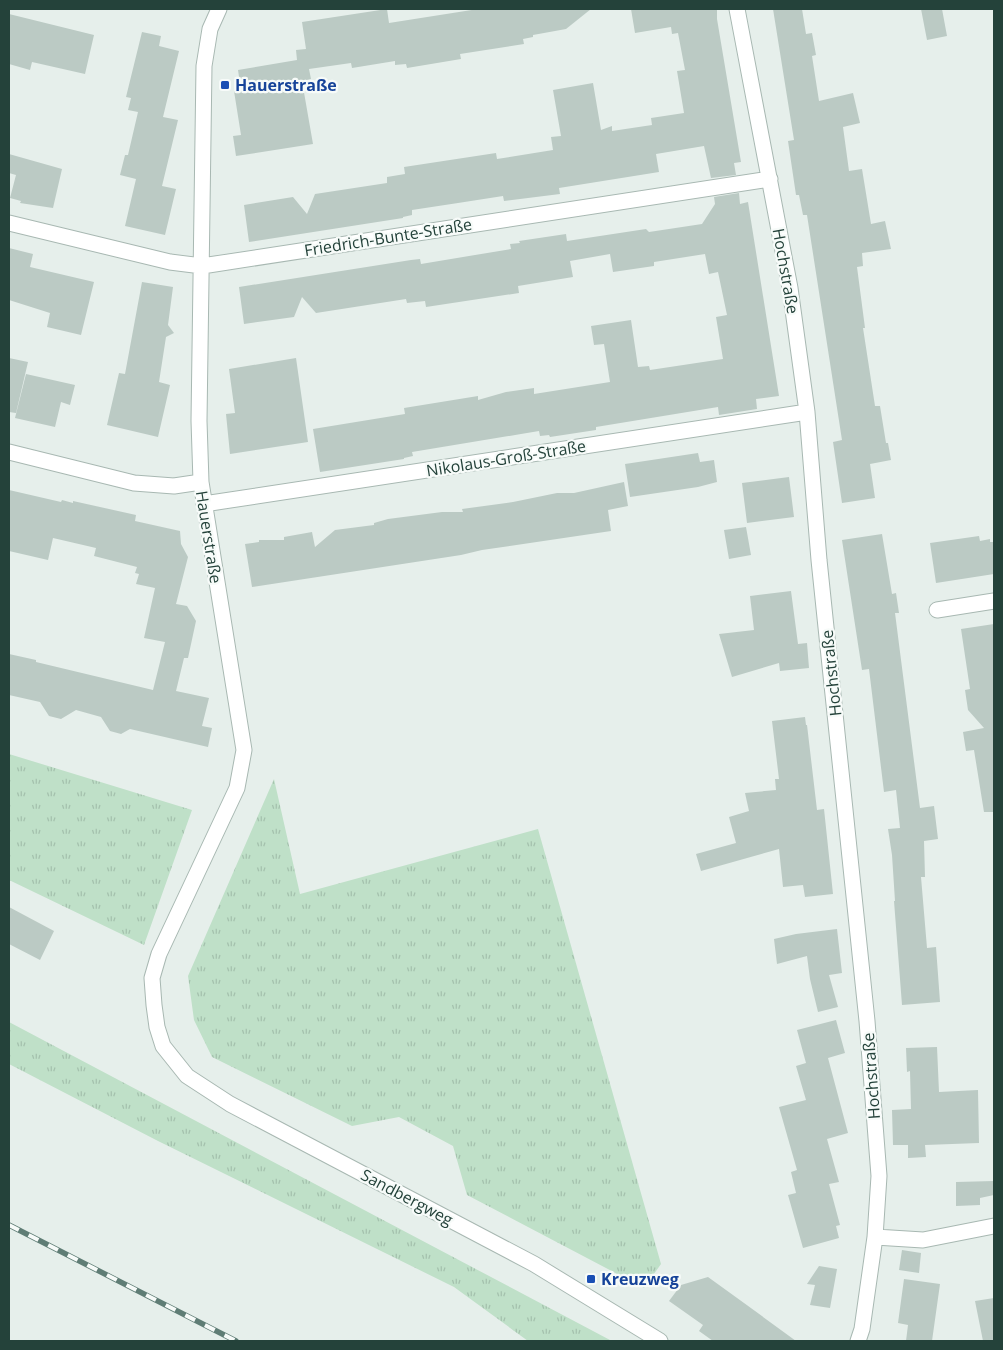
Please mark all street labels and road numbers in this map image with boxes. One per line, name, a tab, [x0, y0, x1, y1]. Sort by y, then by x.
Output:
street label: Friedrich-Bunte-Straße	[303, 213, 473, 261]
street label: Hochstraße	[768, 226, 804, 316]
street label: Nikolaus-Groß-Straße	[425, 435, 587, 481]
street label: Hauerstraße	[191, 489, 227, 585]
street label: Hochstraße	[816, 629, 846, 717]
street label: Hochstraße	[857, 1032, 885, 1120]
street label: Sandbergweg	[357, 1163, 457, 1231]

